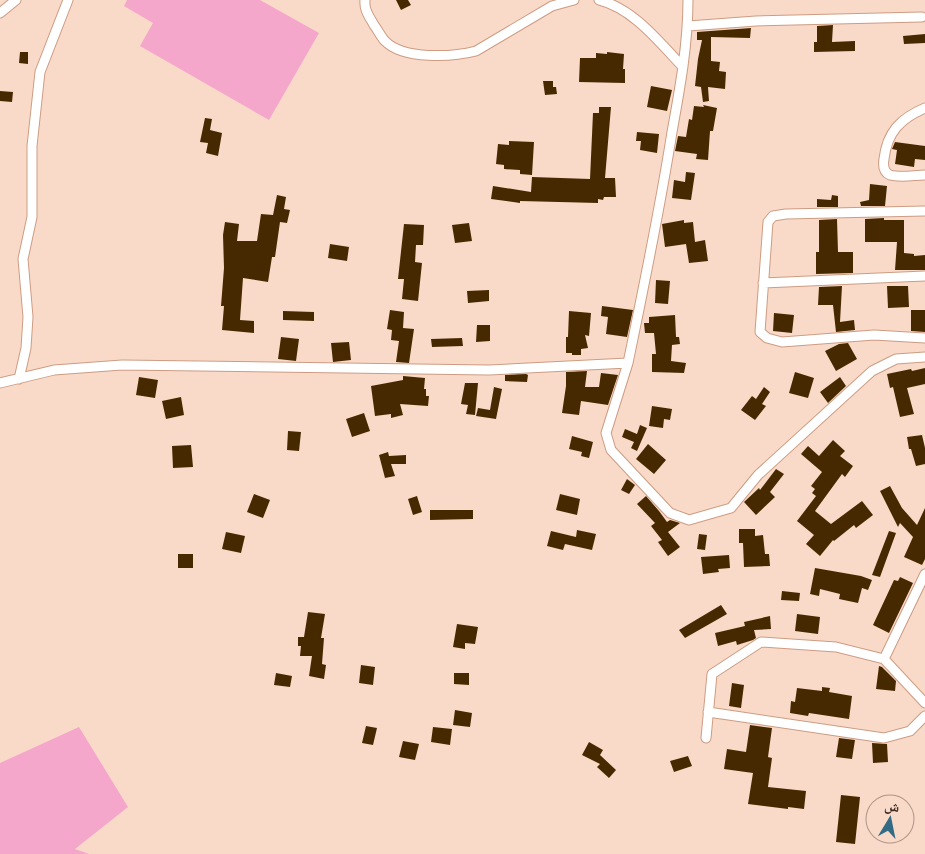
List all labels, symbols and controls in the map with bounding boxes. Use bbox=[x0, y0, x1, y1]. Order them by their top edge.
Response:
north arrow bbox=[865, 794, 915, 844]
text: ش bbox=[883, 795, 901, 817]

